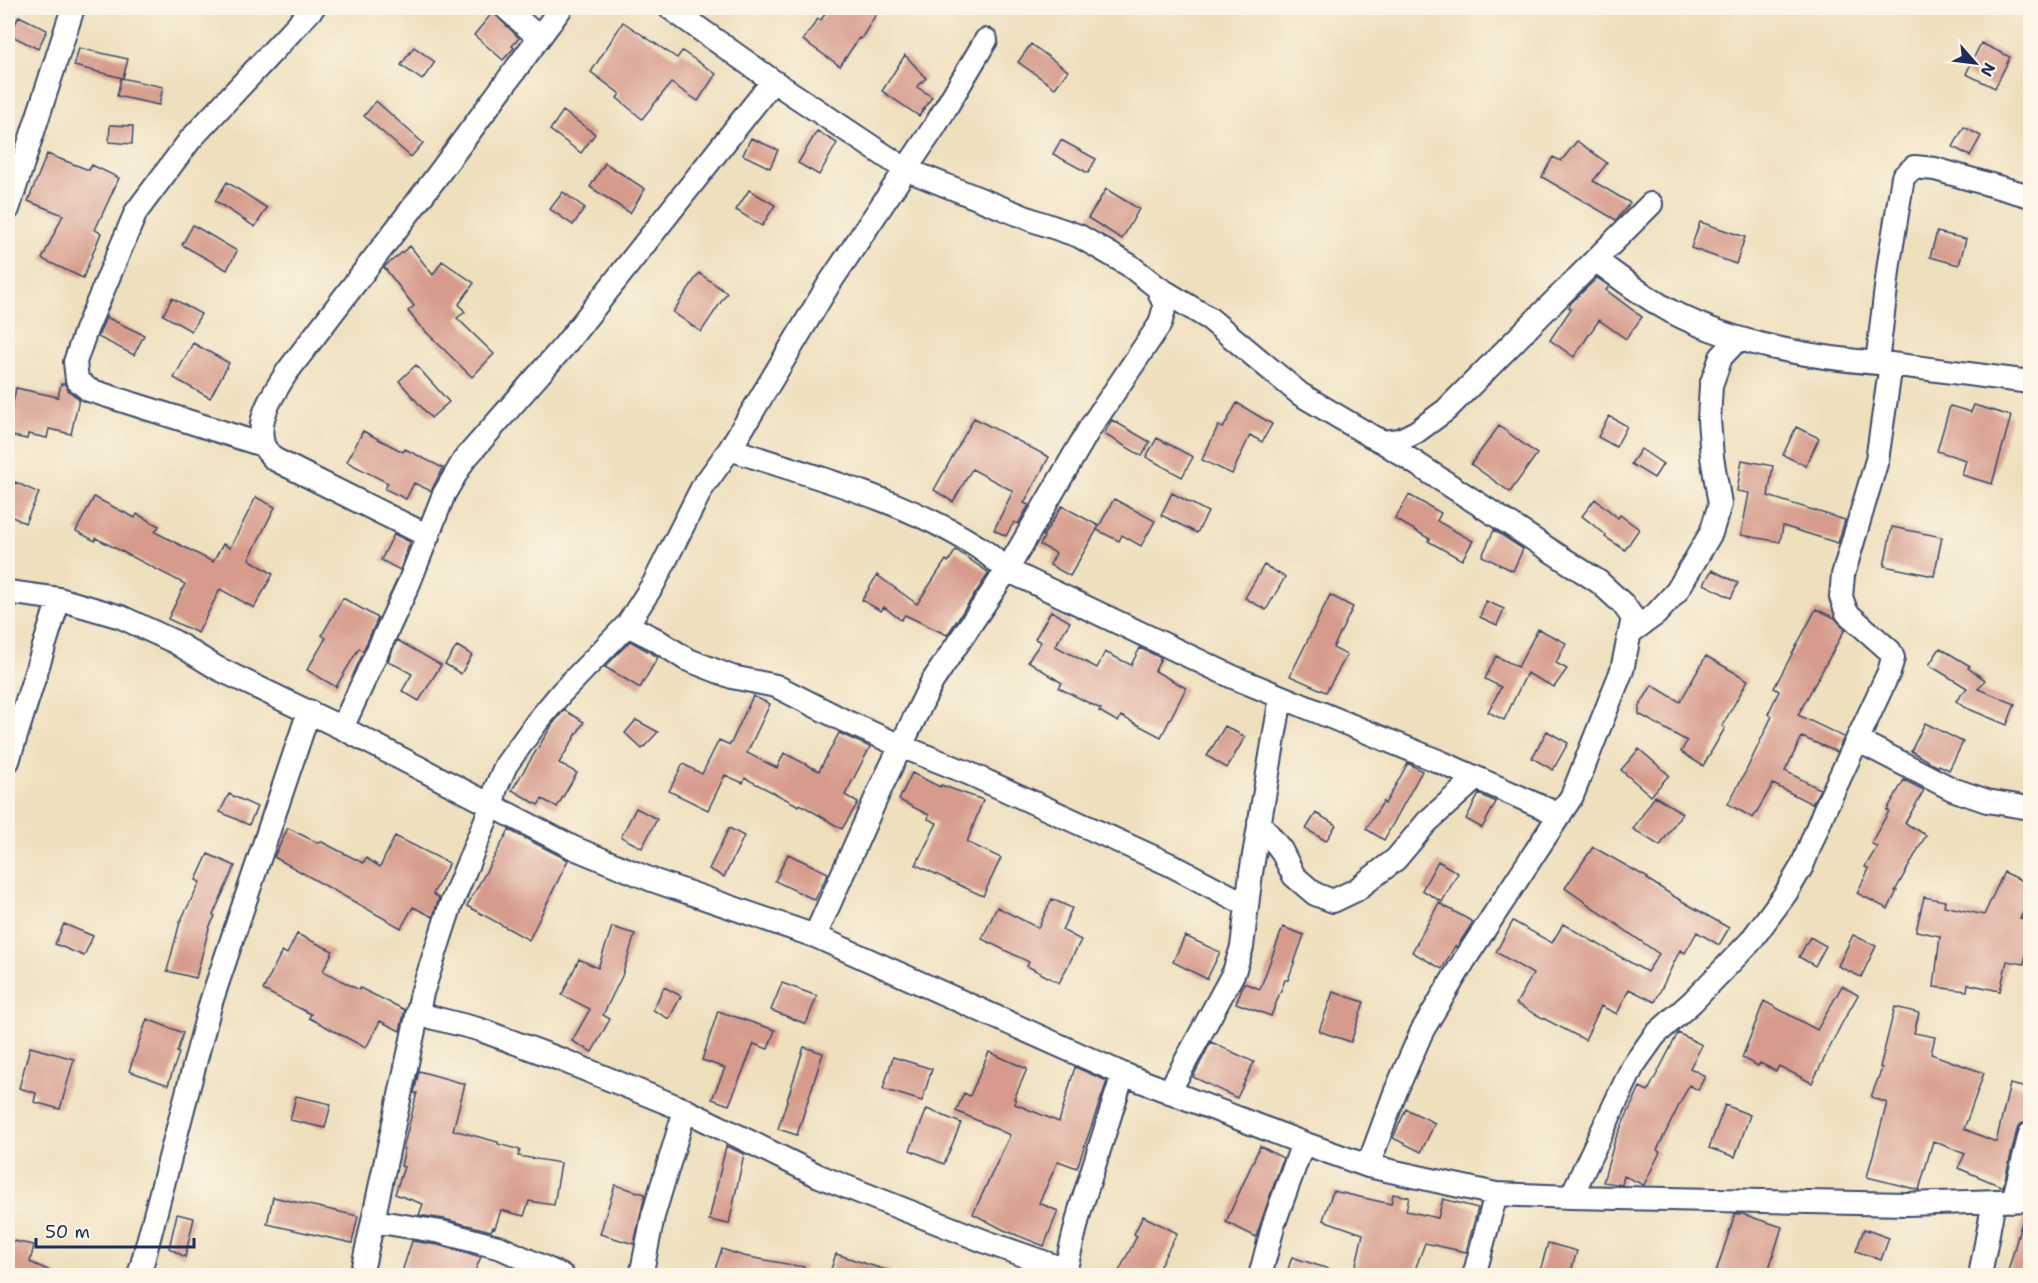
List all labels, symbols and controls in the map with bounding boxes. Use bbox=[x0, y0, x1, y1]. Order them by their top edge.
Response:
north arrow bbox=[1945, 33, 2005, 93]
text: N bbox=[1976, 59, 2000, 80]
scale bar bbox=[36, 1211, 194, 1249]
text: 50 m bbox=[45, 1220, 90, 1244]

